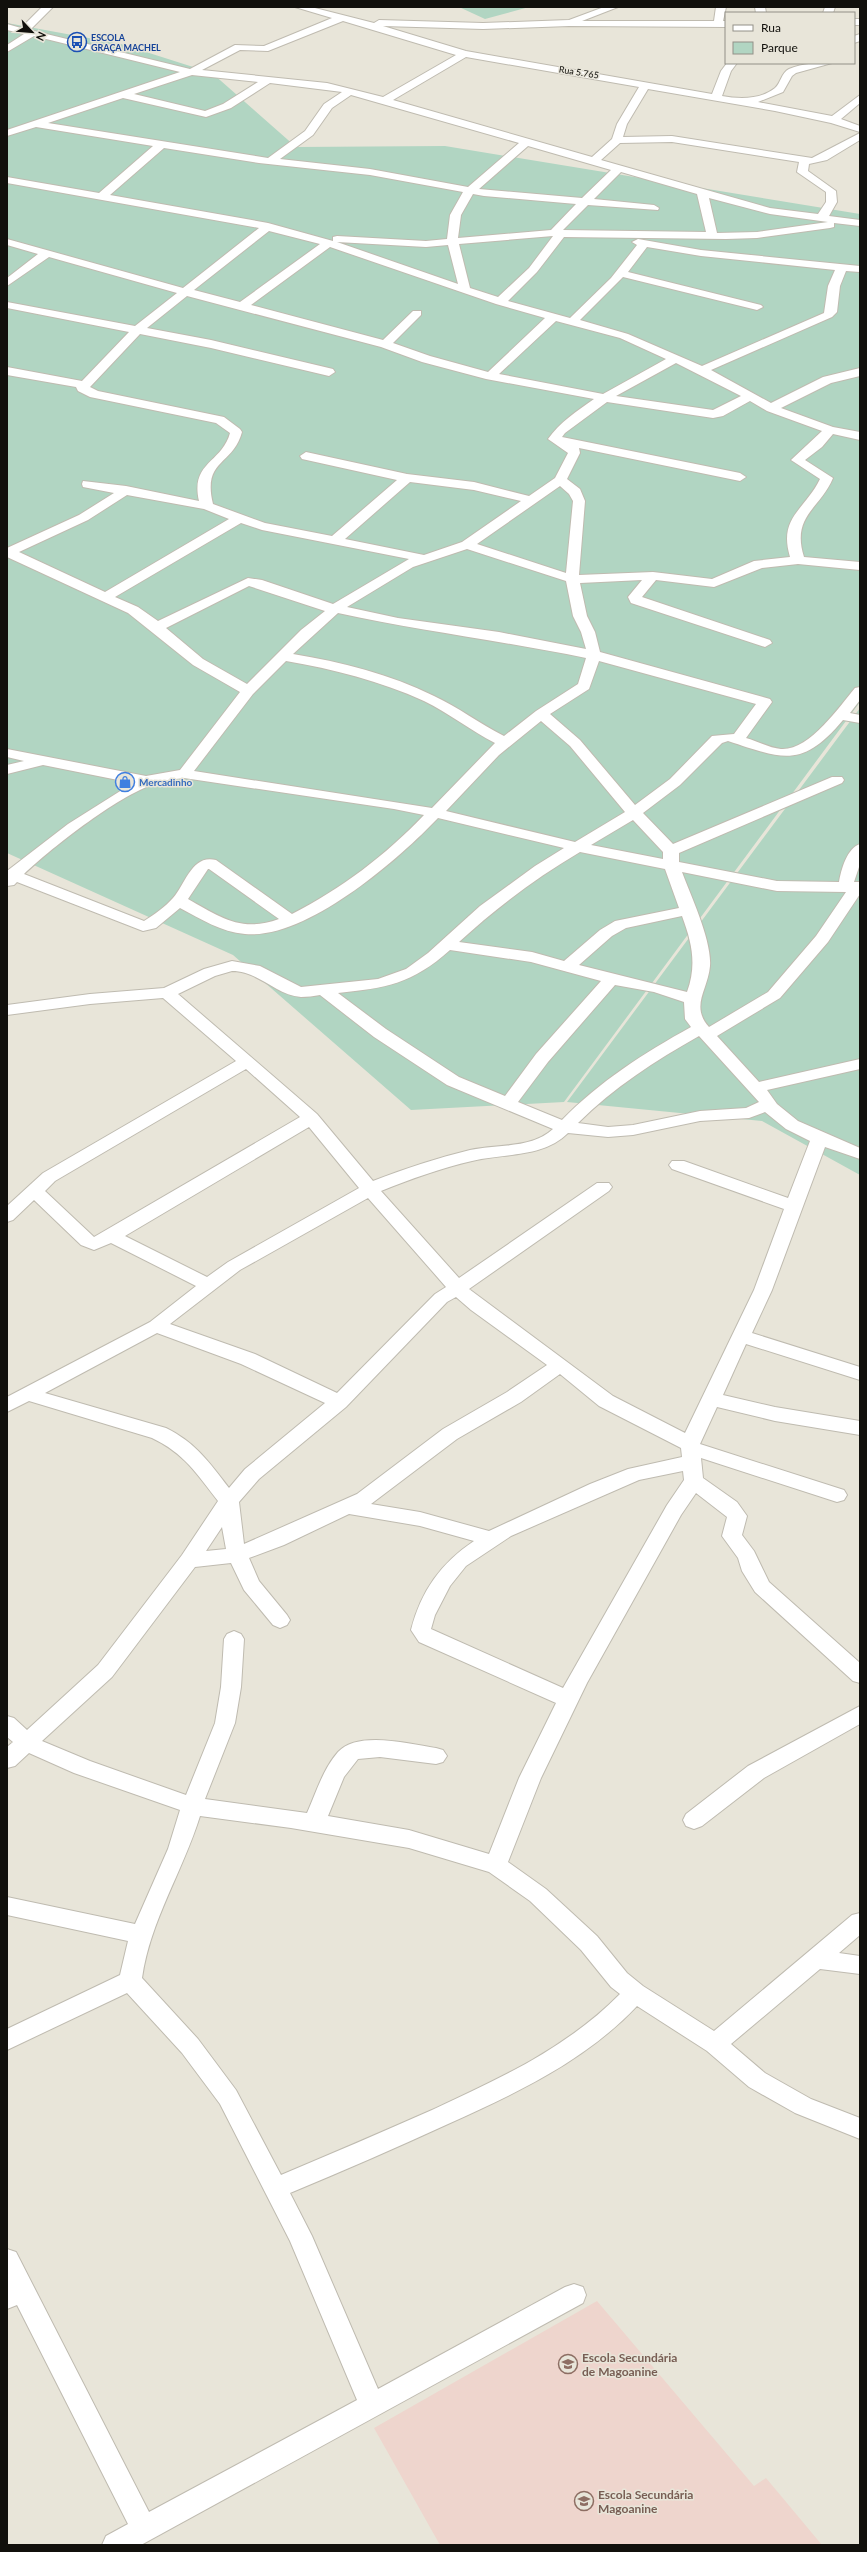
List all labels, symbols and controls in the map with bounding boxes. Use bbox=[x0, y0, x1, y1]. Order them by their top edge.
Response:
north arrow bbox=[12, 12, 52, 52]
legend bbox=[725, 12, 855, 64]
text: Rua bbox=[761, 20, 781, 35]
text: N bbox=[34, 30, 49, 43]
bus stop icon: ESCOLA GRAÇA MACHEL bbox=[66, 31, 88, 53]
place label: ESCOLA GRAÇA MACHEL bbox=[91, 32, 161, 53]
text: Parque bbox=[761, 40, 798, 55]
street label: Rua 5.765 bbox=[558, 63, 600, 81]
shop icon: Mercadinho bbox=[114, 771, 136, 793]
place label: Mercadinho bbox=[139, 776, 193, 788]
place label: Escola Secundária de Magoanine bbox=[582, 2350, 677, 2379]
school or university icon: Escola Secundária de Magoanine bbox=[557, 2353, 579, 2375]
place label: Escola Secundária Magoanine bbox=[598, 2487, 693, 2516]
school or university icon: Escola Secundária Magoanine bbox=[573, 2490, 595, 2512]

